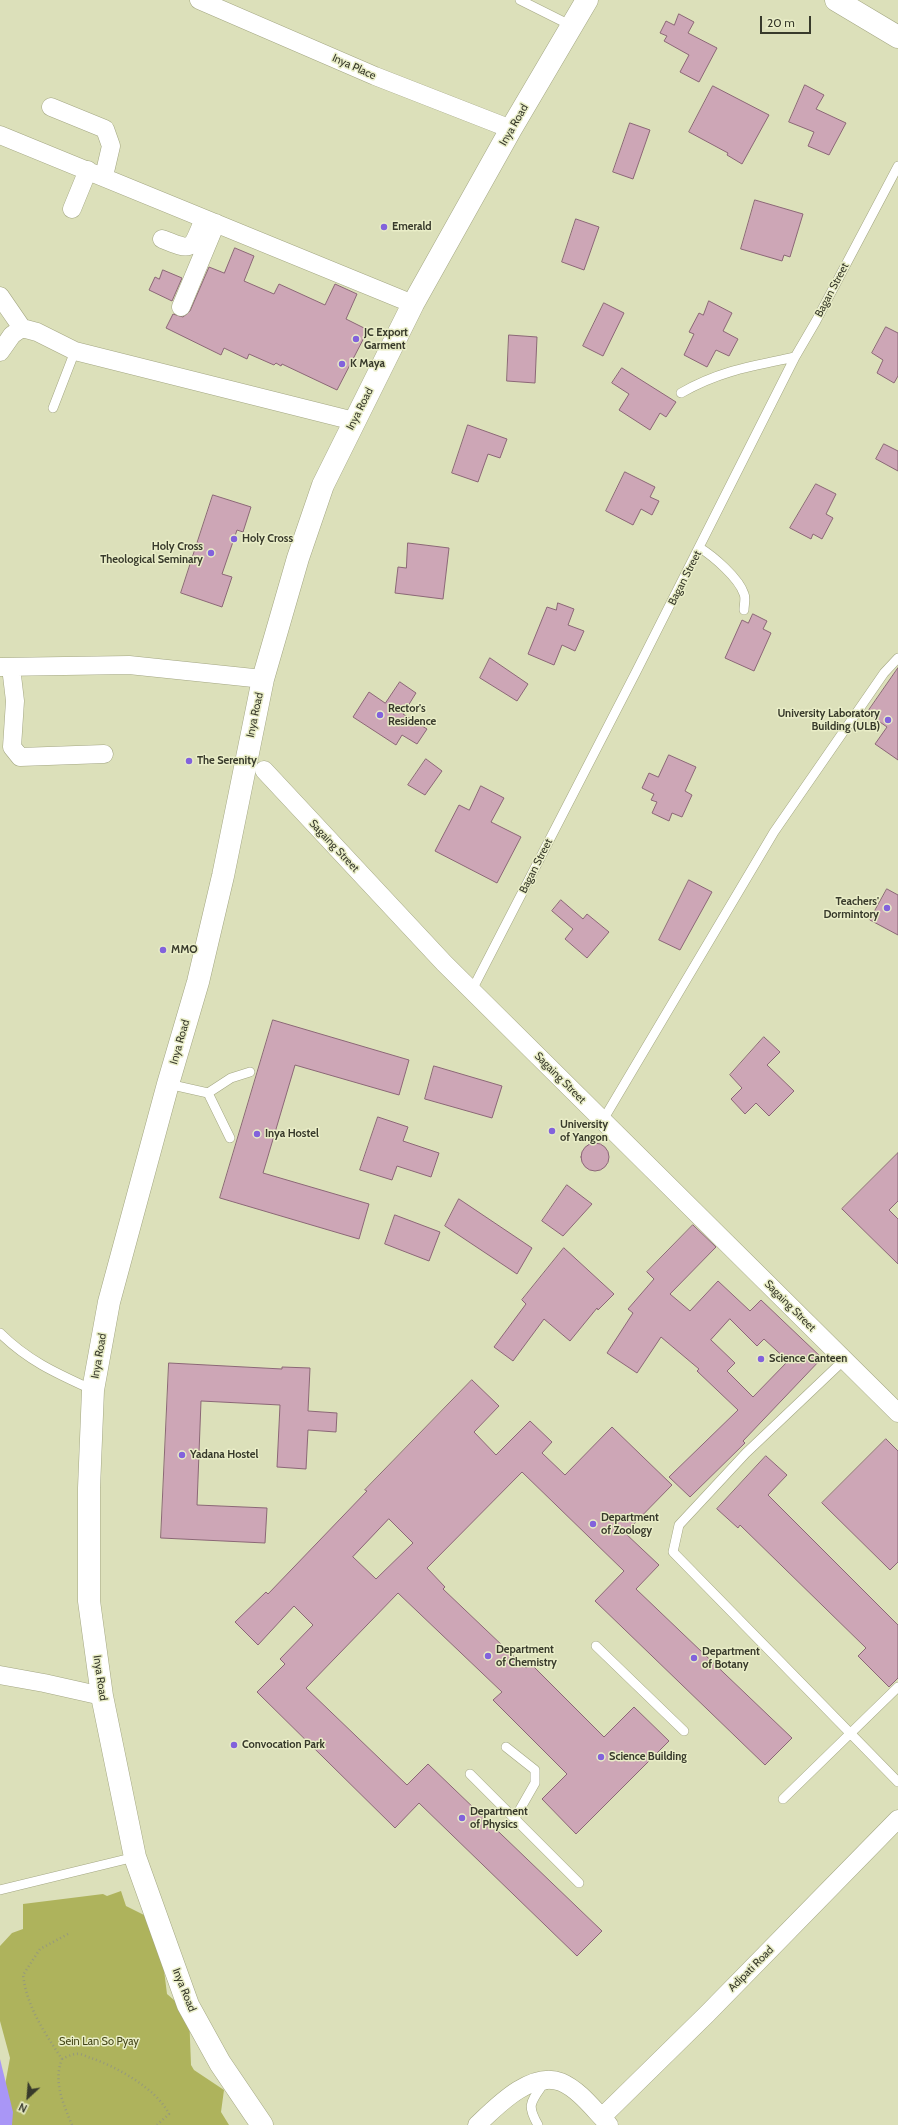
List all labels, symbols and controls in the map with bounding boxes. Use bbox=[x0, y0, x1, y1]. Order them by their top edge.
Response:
scale bar bbox=[762, 8, 813, 34]
text: 20 m bbox=[767, 15, 795, 30]
street label: Inya Place bbox=[330, 51, 378, 83]
street label: Inya Road bbox=[497, 102, 531, 148]
place label: Emerald bbox=[392, 220, 432, 234]
marker: Emerald bbox=[379, 222, 389, 232]
street label: Bagan Street bbox=[812, 261, 852, 319]
place label: JC Export Garment bbox=[364, 326, 408, 352]
marker: JC Export Garment bbox=[351, 334, 361, 344]
place label: K Maya bbox=[350, 357, 385, 371]
marker: K Maya bbox=[337, 359, 347, 369]
street label: Inya Road bbox=[344, 386, 376, 432]
place label: Holy Cross bbox=[242, 532, 293, 546]
marker: Holy Cross bbox=[229, 534, 239, 544]
place label: Holy Cross Theological Seminary bbox=[100, 540, 203, 566]
marker: Holy Cross Theological Seminary bbox=[206, 548, 216, 558]
street label: Bagan Street bbox=[666, 548, 704, 608]
street label: Inya Road bbox=[244, 691, 266, 739]
place label: Rector's Residence bbox=[388, 702, 436, 728]
place label: University Laboratory Building (ULB) bbox=[777, 707, 880, 733]
marker: Rector's Residence bbox=[375, 710, 385, 720]
marker: University Laboratory Building (ULB) bbox=[883, 715, 893, 725]
place label: The Serenity bbox=[197, 754, 257, 768]
marker: The Serenity bbox=[184, 756, 194, 766]
street label: Sagaing Street bbox=[306, 817, 362, 875]
street label: Bagan Street bbox=[517, 836, 555, 896]
place label: Teachers' Dormintory bbox=[823, 895, 879, 921]
marker: Teachers' Dormintory bbox=[882, 903, 892, 913]
place label: MMO bbox=[171, 943, 198, 957]
marker: MMO bbox=[158, 945, 168, 955]
street label: Inya Road bbox=[167, 1018, 193, 1066]
street label: Sagaing Street bbox=[532, 1050, 588, 1106]
place label: University of Yangon bbox=[560, 1118, 608, 1144]
marker: University of Yangon bbox=[547, 1126, 557, 1136]
place label: Inya Hostel bbox=[265, 1127, 319, 1141]
marker: Inya Hostel bbox=[252, 1129, 262, 1139]
street label: Sagaing Street bbox=[762, 1278, 818, 1334]
street label: Inya Road bbox=[89, 1332, 109, 1380]
place label: Science Canteen bbox=[769, 1352, 847, 1366]
marker: Science Canteen bbox=[756, 1354, 766, 1364]
place label: Yadana Hostel bbox=[190, 1448, 258, 1462]
marker: Yadana Hostel bbox=[177, 1450, 187, 1460]
place label: Department of Zoology bbox=[601, 1511, 659, 1537]
marker: Department of Zoology bbox=[588, 1519, 598, 1529]
place label: Department of Chemistry bbox=[496, 1643, 557, 1669]
place label: Department of Botany bbox=[702, 1645, 760, 1671]
marker: Department of Chemistry bbox=[483, 1651, 493, 1661]
marker: Department of Botany bbox=[689, 1653, 699, 1663]
street label: Inya Road bbox=[90, 1654, 110, 1702]
place label: Convocation Park bbox=[242, 1738, 325, 1752]
marker: Convocation Park bbox=[229, 1740, 239, 1750]
place label: Science Building bbox=[609, 1750, 687, 1764]
marker: Science Building bbox=[596, 1752, 606, 1762]
place label: Department of Physics bbox=[470, 1805, 528, 1831]
marker: Department of Physics bbox=[457, 1813, 467, 1823]
street label: Adipati Road bbox=[726, 1944, 776, 1994]
street label: Inya Road bbox=[169, 1966, 199, 2014]
park label: Sein Lan So Pyay bbox=[59, 2035, 139, 2049]
north arrow bbox=[8, 2077, 48, 2117]
text: N bbox=[16, 2100, 29, 2116]

